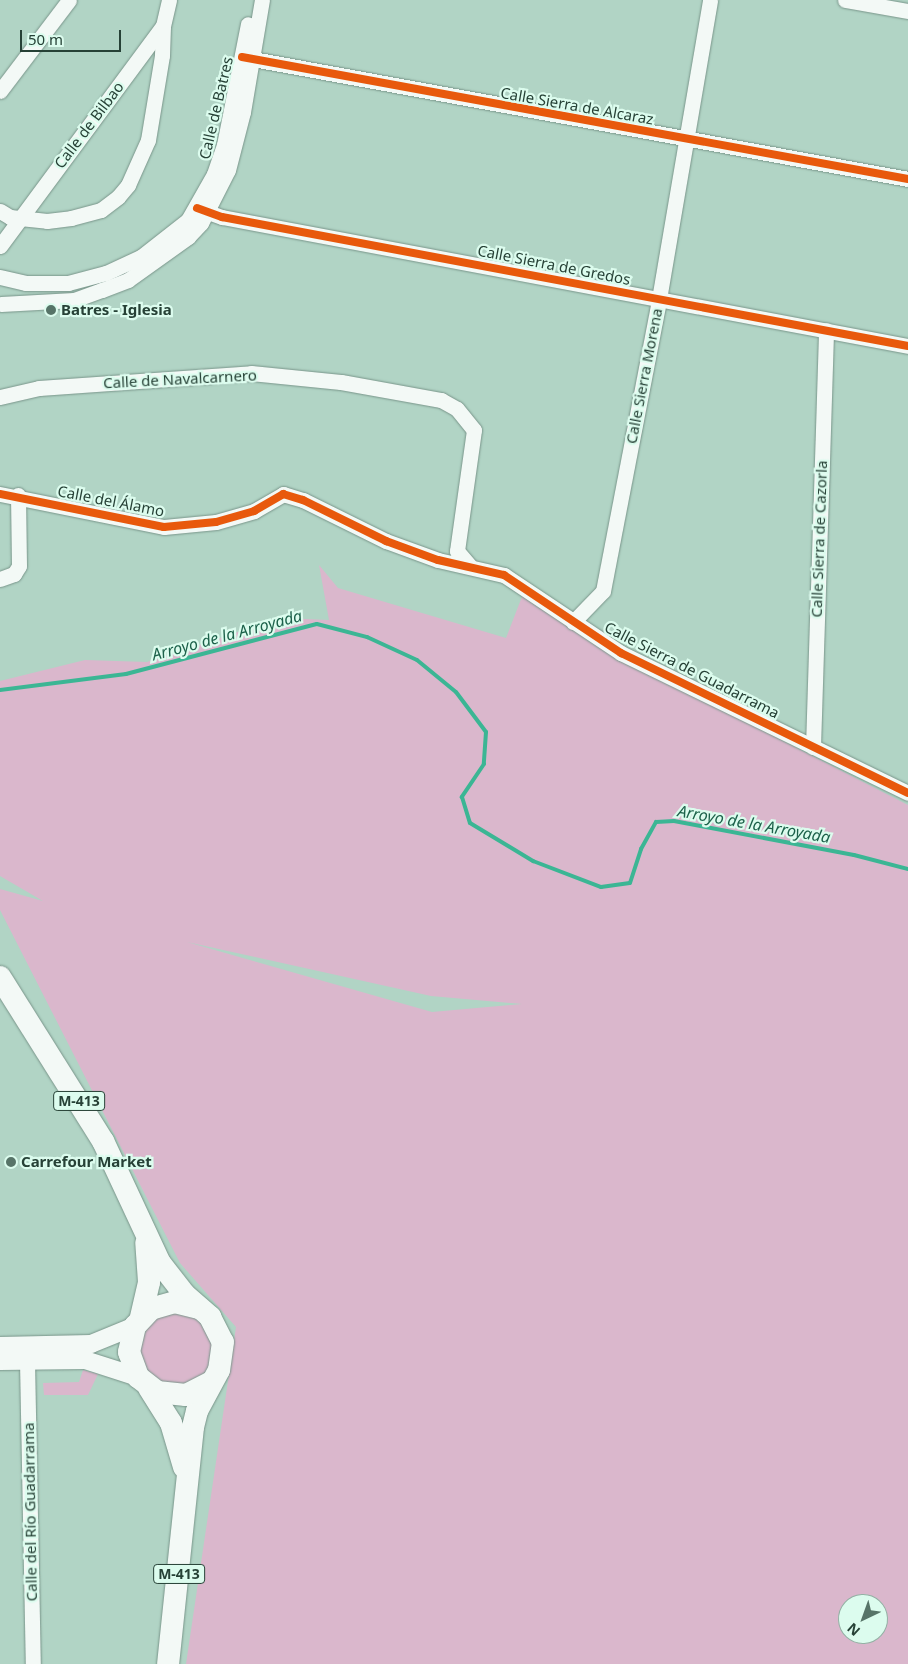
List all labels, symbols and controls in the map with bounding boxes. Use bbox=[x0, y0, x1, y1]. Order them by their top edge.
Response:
scale bar bbox=[22, 20, 124, 52]
text: 50 m bbox=[28, 29, 63, 49]
street label: Calle de Batres bbox=[195, 55, 237, 161]
street label: Calle de Bilbao bbox=[51, 78, 127, 172]
street label: Calle Sierra de Alcaraz bbox=[499, 84, 655, 128]
street label: Calle Sierra de Gredos bbox=[476, 241, 632, 289]
place label: Batres - Iglesia bbox=[61, 301, 172, 319]
marker: Batres - Iglesia bbox=[45, 304, 57, 316]
street label: Calle Sierra Morena bbox=[622, 307, 666, 445]
street label: Calle de Navalcarnero bbox=[103, 366, 257, 392]
street label: Calle Sierra de Cazorla bbox=[807, 460, 831, 618]
street label: Calle del Álamo bbox=[56, 482, 166, 520]
water label: Arroyo de la Arroyada bbox=[150, 606, 304, 664]
street label: Calle Sierra de Guadarrama bbox=[602, 618, 782, 722]
water label: Arroyo de la Arroyada bbox=[676, 801, 832, 847]
road number: M-413 bbox=[53, 1090, 105, 1112]
place label: Carrefour Market bbox=[21, 1153, 152, 1171]
marker: Carrefour Market bbox=[5, 1156, 17, 1168]
street label: Calle del Río Guadarrama bbox=[19, 1422, 41, 1602]
road number: M-413 bbox=[153, 1562, 205, 1586]
north arrow bbox=[838, 1594, 888, 1644]
text: N bbox=[843, 1619, 864, 1641]

